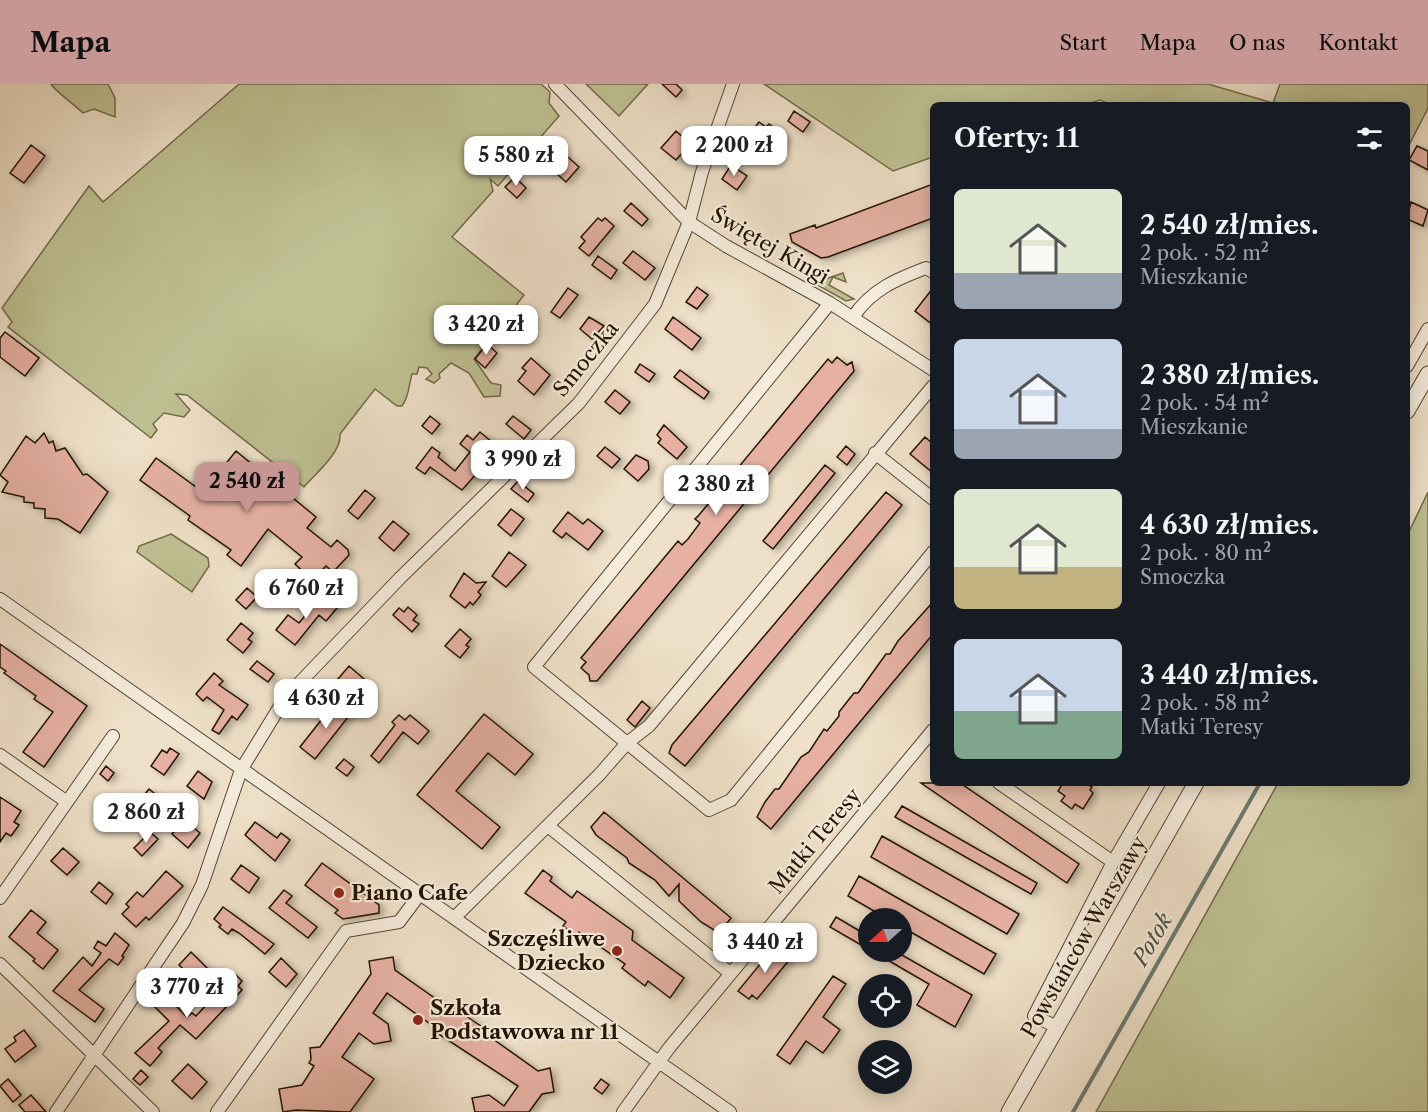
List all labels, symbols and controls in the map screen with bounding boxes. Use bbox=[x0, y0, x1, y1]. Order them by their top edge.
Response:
text: Mapa bbox=[30, 25, 111, 59]
text: Start bbox=[1059, 30, 1107, 55]
text: Mapa bbox=[1140, 30, 1196, 55]
text: O nas bbox=[1229, 30, 1285, 55]
text: Kontakt bbox=[1318, 30, 1398, 55]
text: Oferty: 11 bbox=[954, 122, 1079, 154]
icon: filters bbox=[1353, 122, 1386, 155]
pin: 2 200 zł bbox=[672, 126, 796, 177]
text: 2 200 zł bbox=[695, 133, 773, 157]
pin: 5 580 zł bbox=[454, 136, 578, 187]
text: 5 580 zł bbox=[478, 143, 554, 167]
street label: Świętej Kingi bbox=[707, 202, 834, 289]
text: 2 540 zł/mies. bbox=[1140, 209, 1318, 241]
icon: home bbox=[1002, 213, 1074, 285]
text: 2 pok. · 52 m² bbox=[1140, 241, 1269, 265]
text: Mieszkanie bbox=[1140, 265, 1248, 289]
pin: 3 420 zł bbox=[424, 305, 548, 356]
text: 3 420 zł bbox=[448, 312, 524, 336]
street label: Smoczka bbox=[548, 315, 624, 401]
text: 2 380 zł/mies. bbox=[1140, 359, 1319, 391]
icon: home bbox=[1002, 363, 1074, 435]
text: 2 pok. · 54 m² bbox=[1140, 391, 1269, 415]
text: Mieszkanie bbox=[1140, 415, 1248, 439]
pin: 3 990 zł bbox=[461, 440, 585, 491]
text: 3 990 zł bbox=[485, 447, 561, 471]
pin: 2 540 zł bbox=[185, 462, 309, 513]
pin: 2 380 zł bbox=[654, 465, 778, 516]
text: 2 540 zł bbox=[209, 469, 285, 493]
text: 2 380 zł bbox=[678, 472, 754, 496]
text: 4 630 zł/mies. bbox=[1140, 509, 1319, 541]
icon: home bbox=[1002, 513, 1074, 585]
text: 2 pok. · 80 m² bbox=[1140, 541, 1271, 565]
text: Smoczka bbox=[1140, 565, 1225, 589]
pin: 6 760 zł bbox=[244, 569, 368, 620]
text: 6 760 zł bbox=[268, 576, 344, 600]
text: 3 440 zł/mies. bbox=[1140, 659, 1319, 691]
icon: home bbox=[1002, 663, 1074, 735]
pin: 4 630 zł bbox=[264, 679, 388, 730]
text: 4 630 zł bbox=[288, 686, 364, 710]
text: 2 pok. · 58 m² bbox=[1140, 691, 1269, 715]
text: Matki Teresy bbox=[1140, 715, 1263, 739]
street label: Matki Teresy bbox=[763, 783, 866, 898]
pin: 2 860 zł bbox=[84, 793, 208, 844]
text: 2 860 zł bbox=[107, 800, 185, 824]
street label: Powstańców Warszawy bbox=[1016, 831, 1152, 1042]
place label: Piano Cafe bbox=[351, 880, 468, 905]
marker: Piano Cafe bbox=[332, 886, 346, 900]
north arrow bbox=[858, 908, 912, 962]
map controls bbox=[858, 908, 912, 1094]
water label: Potok bbox=[1126, 908, 1179, 972]
pin: 3 440 zł bbox=[703, 923, 827, 974]
place label: Szczęśliwe Dziecko bbox=[487, 926, 605, 975]
text: 3 440 zł bbox=[727, 930, 803, 954]
marker: Szczęśliwe Dziecko bbox=[610, 944, 624, 958]
pin: 3 770 zł bbox=[125, 968, 249, 1019]
button: locate bbox=[858, 974, 912, 1028]
text: 3 770 zł bbox=[150, 975, 224, 999]
place label: Szkoła Podstawowa nr 11 bbox=[430, 995, 619, 1044]
marker: Szkoła Podstawowa nr 11 bbox=[411, 1013, 425, 1027]
button: layers bbox=[858, 1040, 912, 1094]

